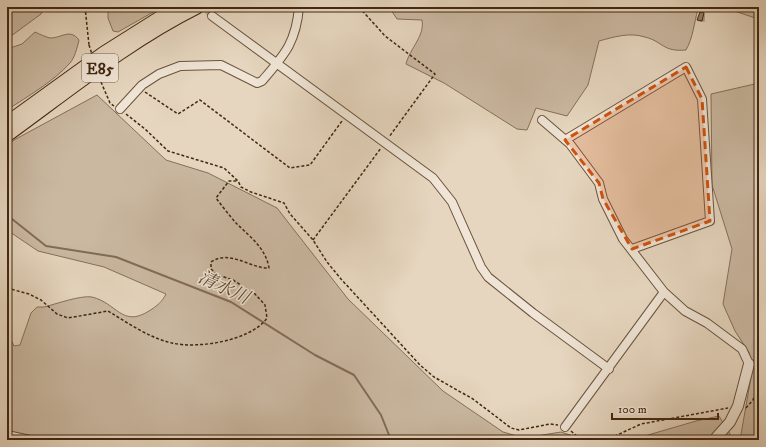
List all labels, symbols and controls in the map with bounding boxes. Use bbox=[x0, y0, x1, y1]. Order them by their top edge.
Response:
road number: E85 bbox=[82, 54, 118, 82]
water label: 清水川 bbox=[194, 267, 255, 310]
scale bar bbox=[612, 395, 718, 421]
text: 100 m bbox=[618, 402, 647, 417]

